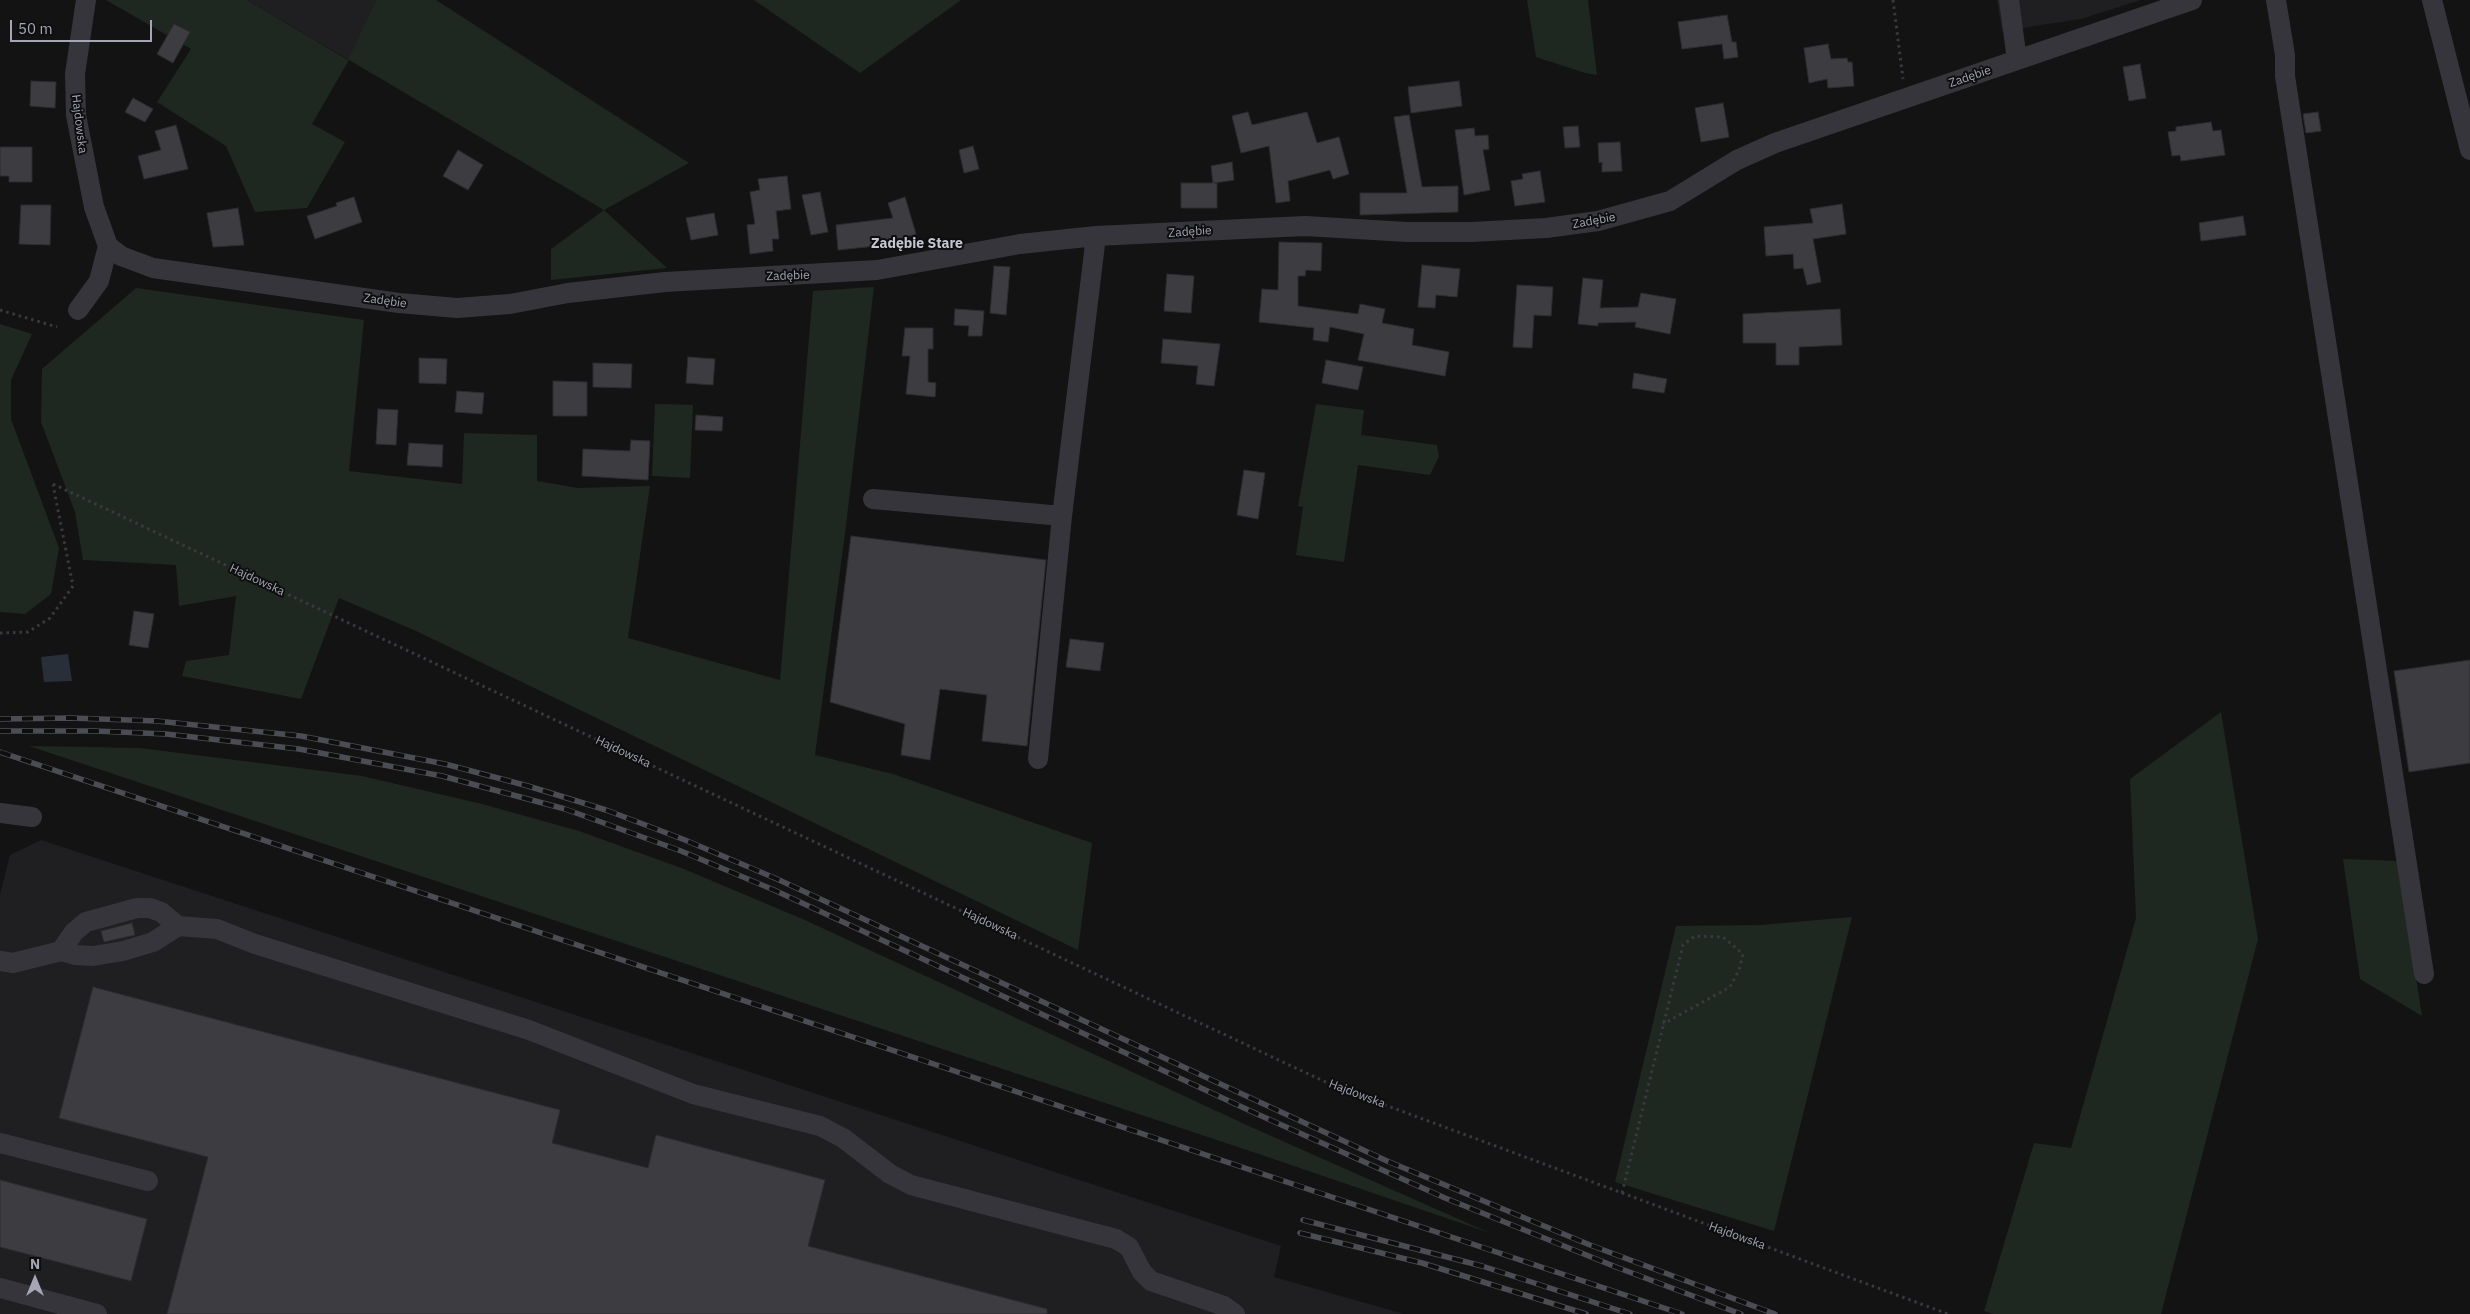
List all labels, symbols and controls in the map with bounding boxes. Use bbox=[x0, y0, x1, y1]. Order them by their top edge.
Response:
scale bar bbox=[12, 10, 155, 42]
text: 50 m bbox=[18, 19, 53, 38]
street label: Zadębie bbox=[1947, 63, 1993, 91]
street label: Hajdowska bbox=[68, 94, 90, 154]
street label: Zadębie bbox=[1571, 210, 1617, 232]
street label: Zadębie bbox=[1168, 223, 1212, 241]
district label: Zadębie Stare bbox=[871, 236, 963, 252]
street label: Zadębie bbox=[766, 268, 810, 284]
street label: Zadębie bbox=[362, 291, 408, 311]
street label: Hajdowska bbox=[227, 561, 287, 599]
street label: Hajdowska bbox=[593, 733, 653, 771]
street label: Hajdowska bbox=[960, 905, 1020, 943]
street label: Hajdowska bbox=[1327, 1077, 1387, 1111]
street label: Hajdowska bbox=[1707, 1219, 1767, 1253]
north arrow bbox=[10, 1254, 60, 1304]
text: N bbox=[30, 1255, 40, 1273]

